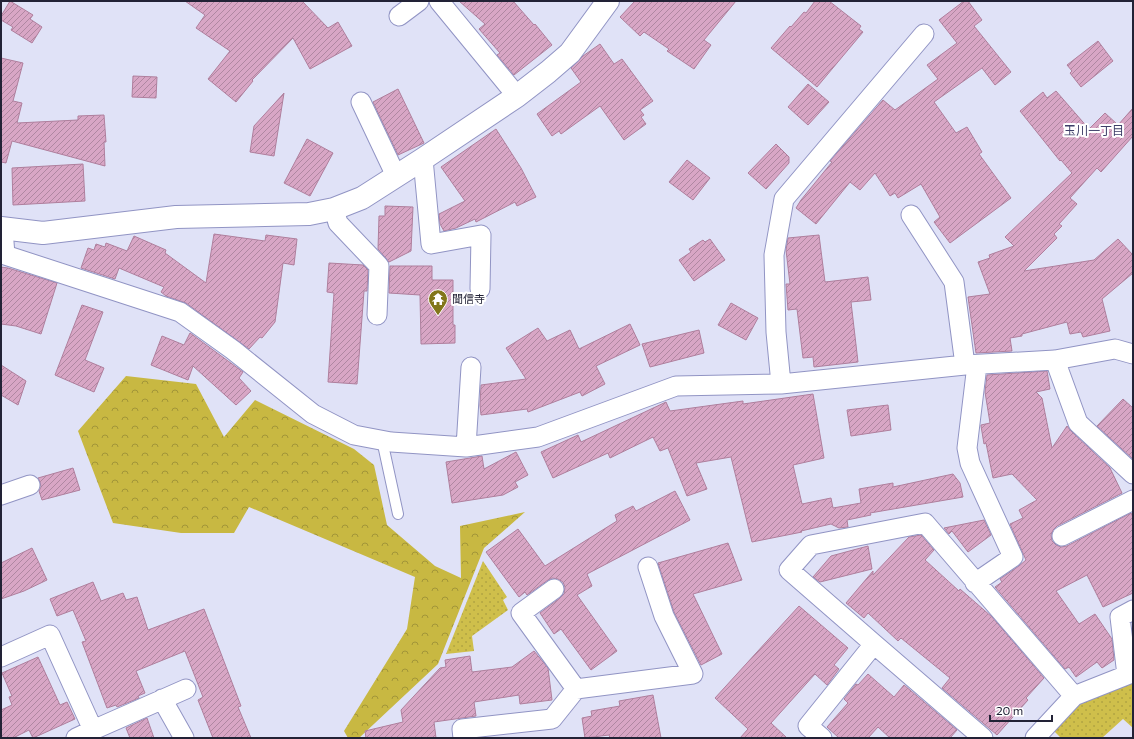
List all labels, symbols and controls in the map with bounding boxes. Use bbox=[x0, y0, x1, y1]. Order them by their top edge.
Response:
district label: 玉川一丁目 bbox=[1064, 123, 1124, 137]
temple icon: 聞信寺 bbox=[427, 288, 449, 316]
place label: 聞信寺 bbox=[452, 292, 485, 305]
scale bar bbox=[990, 697, 1052, 723]
text: 20 m bbox=[996, 703, 1023, 717]

